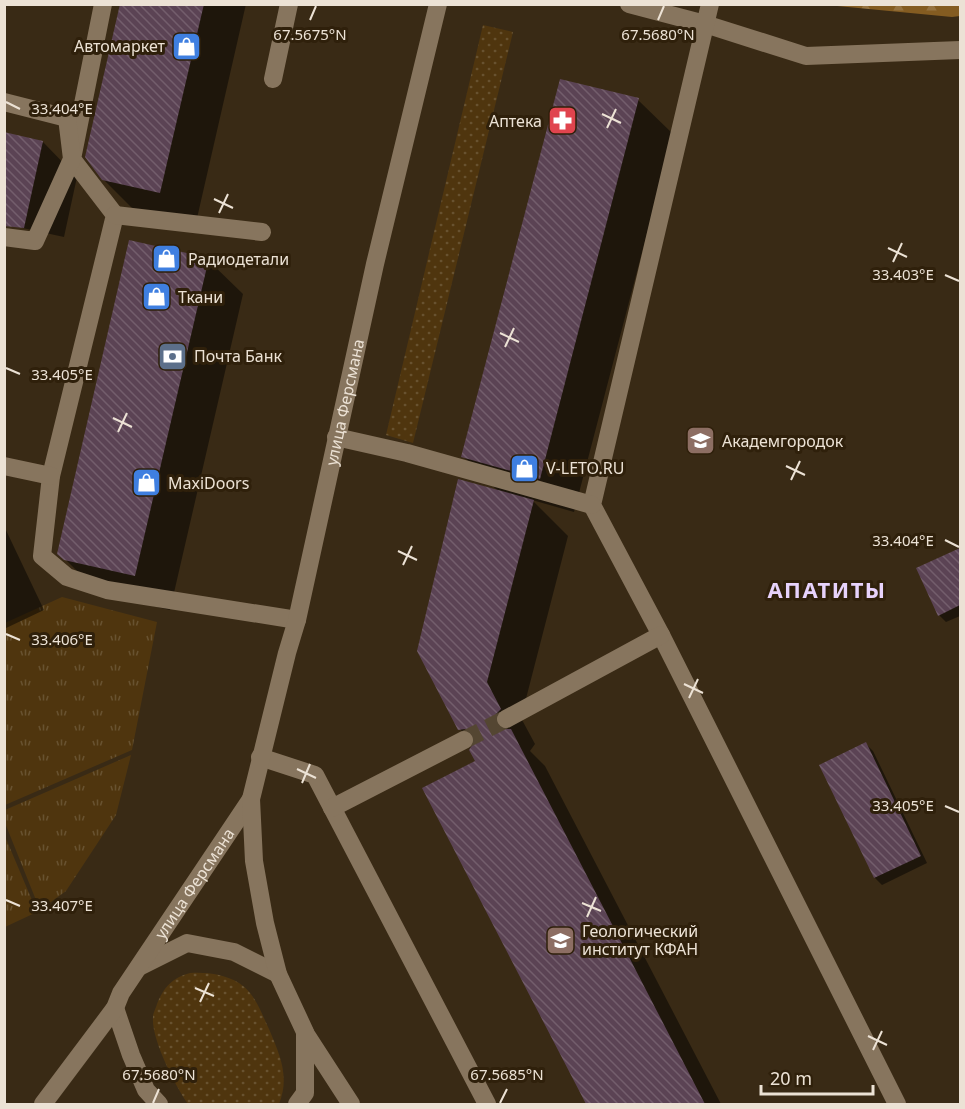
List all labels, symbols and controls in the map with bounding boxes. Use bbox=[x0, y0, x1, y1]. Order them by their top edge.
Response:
text: 67.5675°N bbox=[273, 24, 347, 44]
text: 67.5680°N bbox=[621, 24, 695, 44]
shop icon: Автомаркет bbox=[170, 30, 202, 62]
place label: Автомаркет bbox=[74, 35, 166, 57]
text: 33.404°E bbox=[31, 98, 93, 118]
pharmacy icon: Аптека bbox=[547, 105, 579, 137]
place label: Аптека bbox=[489, 110, 542, 132]
shop icon: Радиодетали bbox=[151, 243, 183, 275]
place label: Радиодетали bbox=[188, 248, 289, 270]
text: 33.403°E bbox=[872, 264, 934, 284]
shop icon: Ткани bbox=[141, 281, 173, 313]
place label: Ткани bbox=[178, 286, 223, 308]
street label: улица Ферсмана bbox=[320, 337, 369, 468]
bank icon: Почта Банк bbox=[157, 340, 189, 372]
place label: Почта Банк bbox=[194, 345, 283, 367]
text: 33.405°E bbox=[31, 364, 93, 384]
school or university icon: Академгородок bbox=[685, 425, 717, 457]
place label: Академгородок bbox=[722, 430, 844, 452]
shop icon: V-LETO.RU bbox=[509, 452, 541, 484]
place label: V-LETO.RU bbox=[546, 457, 624, 479]
shop icon: MaxiDoors bbox=[131, 467, 163, 499]
place label: MaxiDoors bbox=[168, 472, 249, 494]
text: 33.404°E bbox=[872, 530, 934, 550]
district label: АПАТИТЫ bbox=[767, 574, 887, 604]
text: 33.406°E bbox=[31, 629, 93, 649]
text: 33.405°E bbox=[872, 795, 934, 815]
street label: улица Ферсмана bbox=[149, 824, 239, 943]
text: 33.407°E bbox=[31, 895, 93, 915]
place label: Геологический институт КФАН bbox=[582, 920, 698, 960]
school or university icon: Геологический институт КФАН bbox=[545, 924, 577, 956]
scale bar bbox=[761, 1058, 874, 1096]
text: 67.5680°N bbox=[122, 1064, 196, 1084]
text: 67.5685°N bbox=[470, 1064, 544, 1084]
text: 20 m bbox=[770, 1066, 812, 1090]

